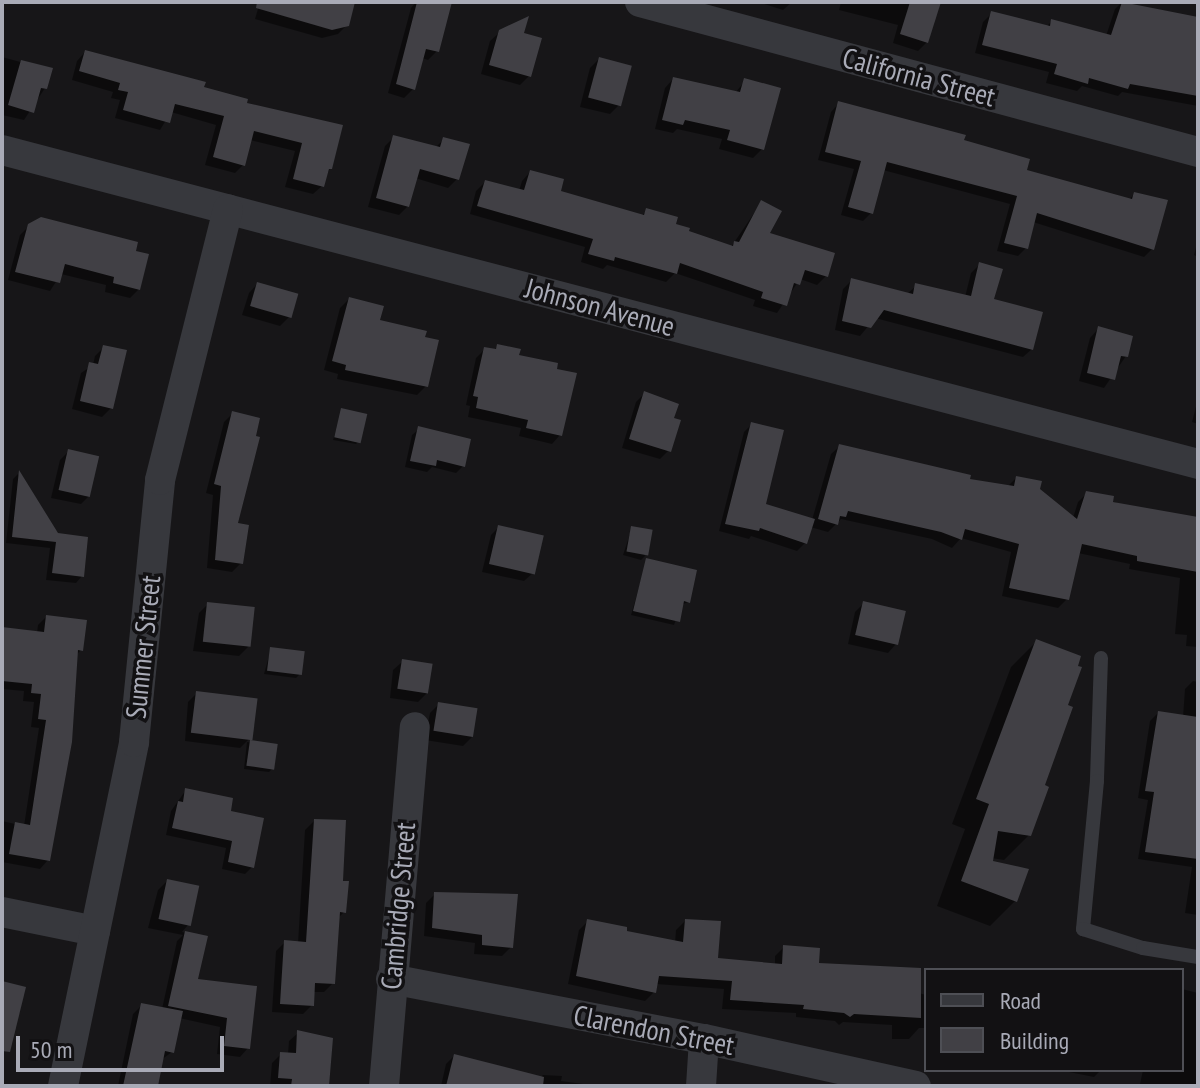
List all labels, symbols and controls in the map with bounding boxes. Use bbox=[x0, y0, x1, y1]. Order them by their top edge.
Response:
street label: California Street bbox=[839, 41, 999, 113]
street label: Johnson Avenue bbox=[521, 271, 679, 343]
street label: Summer Street bbox=[119, 574, 167, 720]
street label: Cambridge Street bbox=[374, 821, 422, 991]
legend bbox=[924, 968, 1184, 1072]
text: Road bbox=[1000, 985, 1041, 1016]
street label: Clarendon Street bbox=[571, 998, 737, 1062]
scale bar bbox=[20, 1020, 228, 1070]
text: Building bbox=[1000, 1025, 1069, 1056]
text: 50 m bbox=[30, 1034, 72, 1065]

